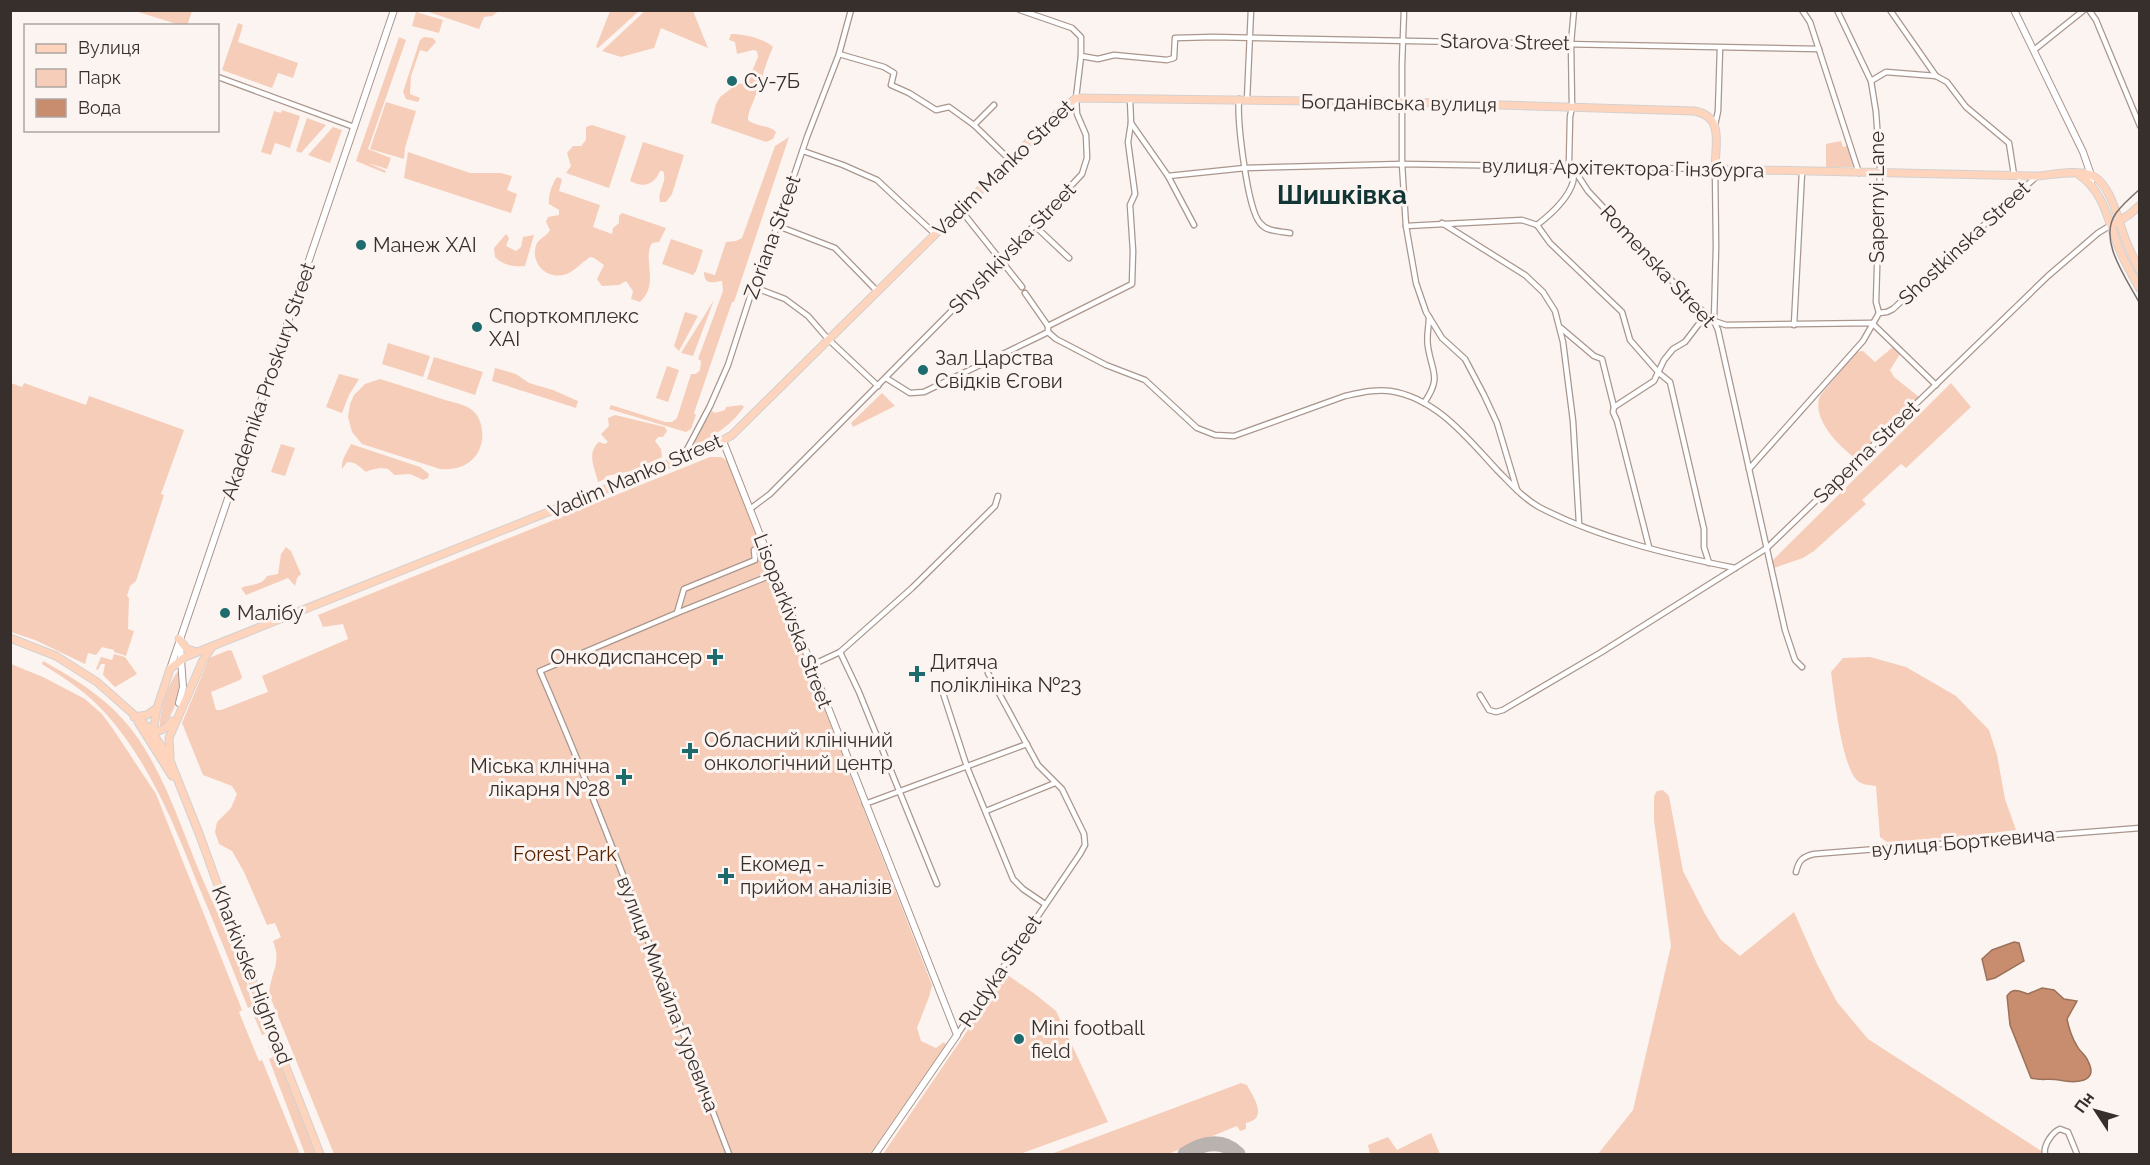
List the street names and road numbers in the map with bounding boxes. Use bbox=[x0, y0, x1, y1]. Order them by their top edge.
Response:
street label: Starova Street bbox=[1440, 29, 1570, 55]
street label: Богданівська вулиця bbox=[1301, 89, 1497, 117]
street label: Vadim Manko Street bbox=[928, 94, 1079, 241]
street label: Sapernyi Lane bbox=[1865, 131, 1889, 263]
street label: вулиця Архітектора Гінзбурга bbox=[1482, 154, 1764, 182]
street label: Zoriana Street bbox=[739, 172, 806, 302]
street label: Shostkinska Street bbox=[1894, 176, 2035, 310]
street label: Shyshkivska Street bbox=[943, 177, 1081, 318]
street label: Romenska Street bbox=[1595, 200, 1721, 332]
street label: Akademika Proskury Street bbox=[216, 259, 320, 503]
street label: Saperna Street bbox=[1808, 395, 1924, 508]
street label: Vadim Manko Street bbox=[545, 428, 726, 523]
street label: Lisoparkivska Street bbox=[749, 530, 837, 712]
street label: вулиця Борткевича bbox=[1870, 822, 2056, 862]
street label: вулиця Михайла Гуревича bbox=[612, 873, 724, 1115]
street label: Kharkivske Highroad bbox=[207, 882, 297, 1068]
street label: Rudyka Street bbox=[954, 910, 1046, 1032]

